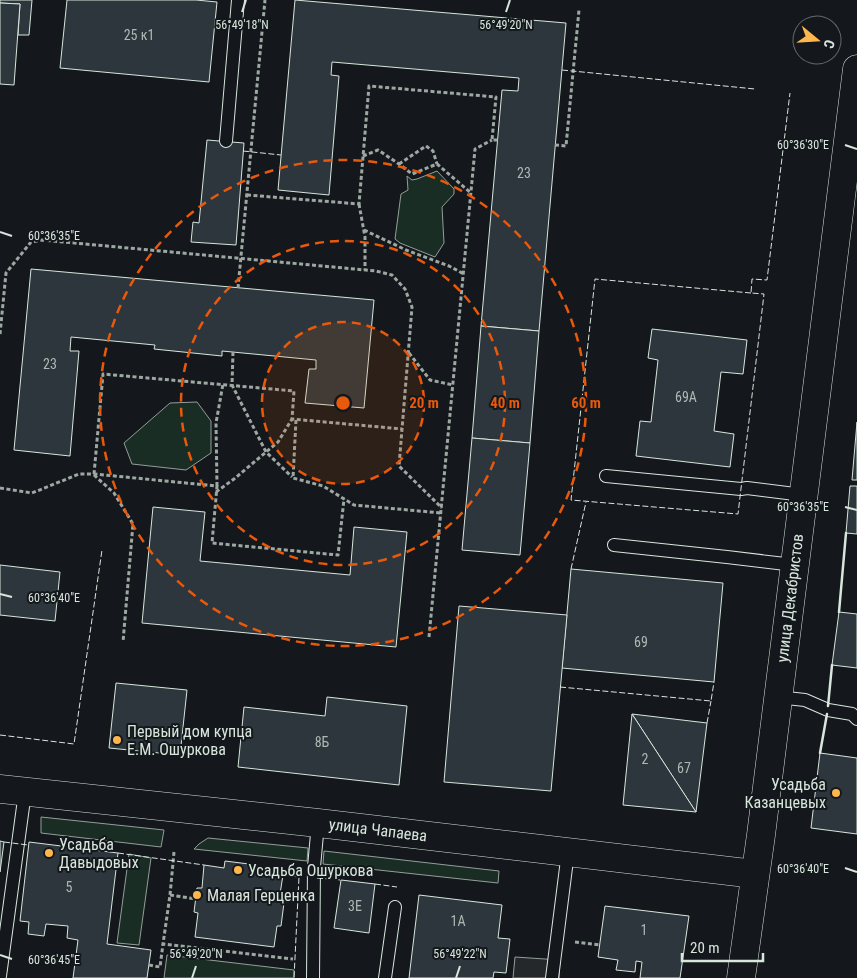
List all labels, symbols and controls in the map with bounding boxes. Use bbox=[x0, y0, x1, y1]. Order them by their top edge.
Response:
north arrow bbox=[792, 15, 842, 65]
text: 56°49'18"N bbox=[215, 18, 269, 32]
text: 56°49'20"N bbox=[479, 18, 533, 32]
house number: 25 к1 bbox=[124, 27, 154, 43]
text: С bbox=[821, 38, 838, 50]
text: 60°36'30"E bbox=[777, 138, 829, 152]
house number: 23 bbox=[517, 165, 531, 181]
text: 60°36'35"E bbox=[28, 229, 80, 243]
house number: 23 bbox=[43, 356, 57, 372]
house number: 69А bbox=[675, 389, 697, 405]
centre of rings bbox=[334, 394, 352, 412]
text: 20 m bbox=[409, 394, 439, 412]
text: 40 m bbox=[490, 394, 520, 412]
text: 60 m bbox=[571, 394, 601, 412]
text: 60°36'35"E bbox=[777, 500, 829, 514]
street label: улица Декабристов bbox=[773, 533, 807, 663]
text: 60°36'40"E bbox=[28, 591, 80, 605]
house number: 69 bbox=[634, 634, 648, 650]
place label: Первый дом купца Е.М. Ошуркова bbox=[127, 722, 252, 759]
marker: Первый дом купца Е.М. Ошуркова bbox=[111, 734, 123, 746]
house number: 8Б bbox=[315, 734, 330, 750]
house number: 2 bbox=[642, 751, 649, 767]
house number: 67 bbox=[677, 760, 691, 776]
place label: Усадьба Казанцевых bbox=[745, 775, 826, 812]
marker: Усадьба Казанцевых bbox=[830, 787, 842, 799]
street label: улица Чапаева bbox=[328, 815, 428, 845]
place label: Усадьба Давыдовых bbox=[59, 835, 139, 872]
marker: Усадьба Давыдовых bbox=[43, 847, 55, 859]
place label: Усадьба Ошуркова bbox=[248, 861, 373, 880]
text: 60°36'40"E bbox=[777, 862, 829, 876]
marker: Усадьба Ошуркова bbox=[232, 864, 244, 876]
house number: 5 bbox=[66, 879, 73, 895]
place label: Малая Герценка bbox=[207, 886, 315, 905]
marker: Малая Герценка bbox=[191, 889, 203, 901]
house number: 3Е bbox=[348, 898, 362, 914]
house number: 1А bbox=[451, 913, 465, 929]
house number: 1 bbox=[641, 922, 647, 938]
scale bar bbox=[682, 930, 763, 962]
text: 20 m bbox=[690, 939, 720, 957]
text: 56°49'20"N bbox=[169, 947, 223, 961]
text: 56°49'22"N bbox=[433, 947, 487, 961]
text: 60°36'45"E bbox=[28, 953, 80, 967]

